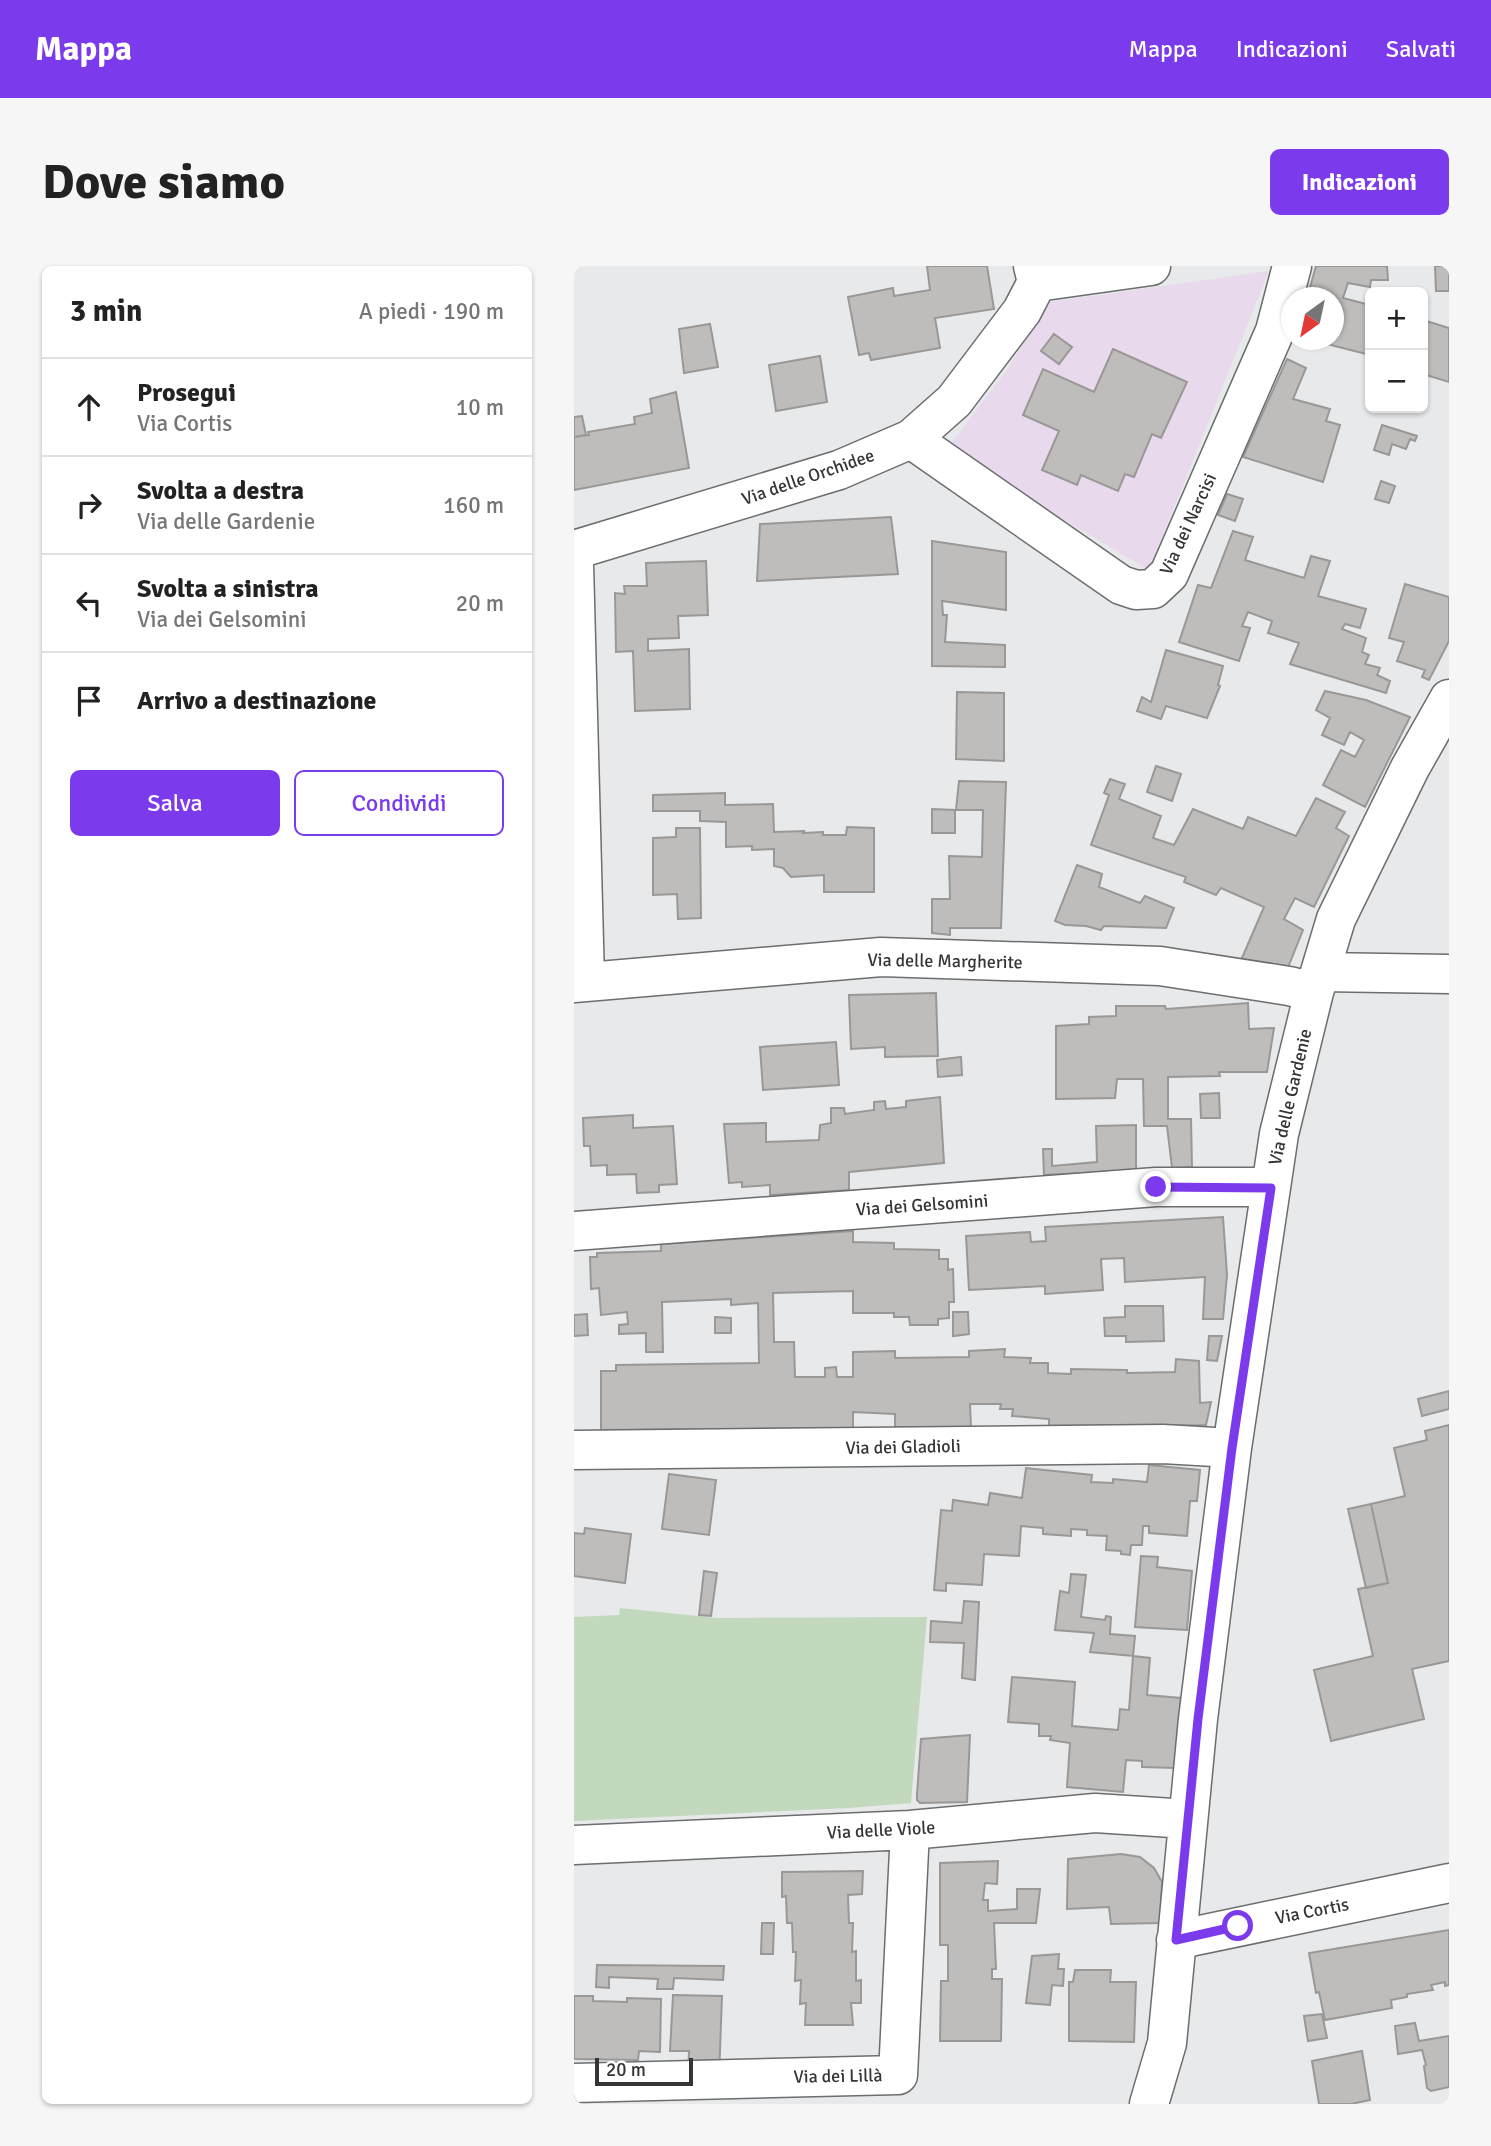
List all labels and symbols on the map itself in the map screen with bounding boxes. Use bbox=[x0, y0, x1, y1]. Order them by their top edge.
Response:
north arrow bbox=[1281, 287, 1344, 350]
street label: Via delle Orchidee bbox=[739, 444, 877, 510]
street label: Via dei Narcisi bbox=[1155, 470, 1221, 578]
street label: Via delle Margherite bbox=[867, 949, 1023, 973]
street label: Via delle Gardenie bbox=[1264, 1027, 1316, 1167]
route end bbox=[1140, 1171, 1171, 1202]
street label: Via dei Gelsomini bbox=[855, 1189, 989, 1221]
street label: Via dei Gladioli bbox=[845, 1435, 961, 1459]
street label: Via delle Viole bbox=[826, 1816, 936, 1844]
street label: Via Cortis bbox=[1273, 1893, 1351, 1929]
route start bbox=[1222, 1910, 1253, 1941]
scale bar bbox=[595, 2055, 693, 2087]
street label: Via dei Lillà bbox=[793, 2064, 883, 2088]

